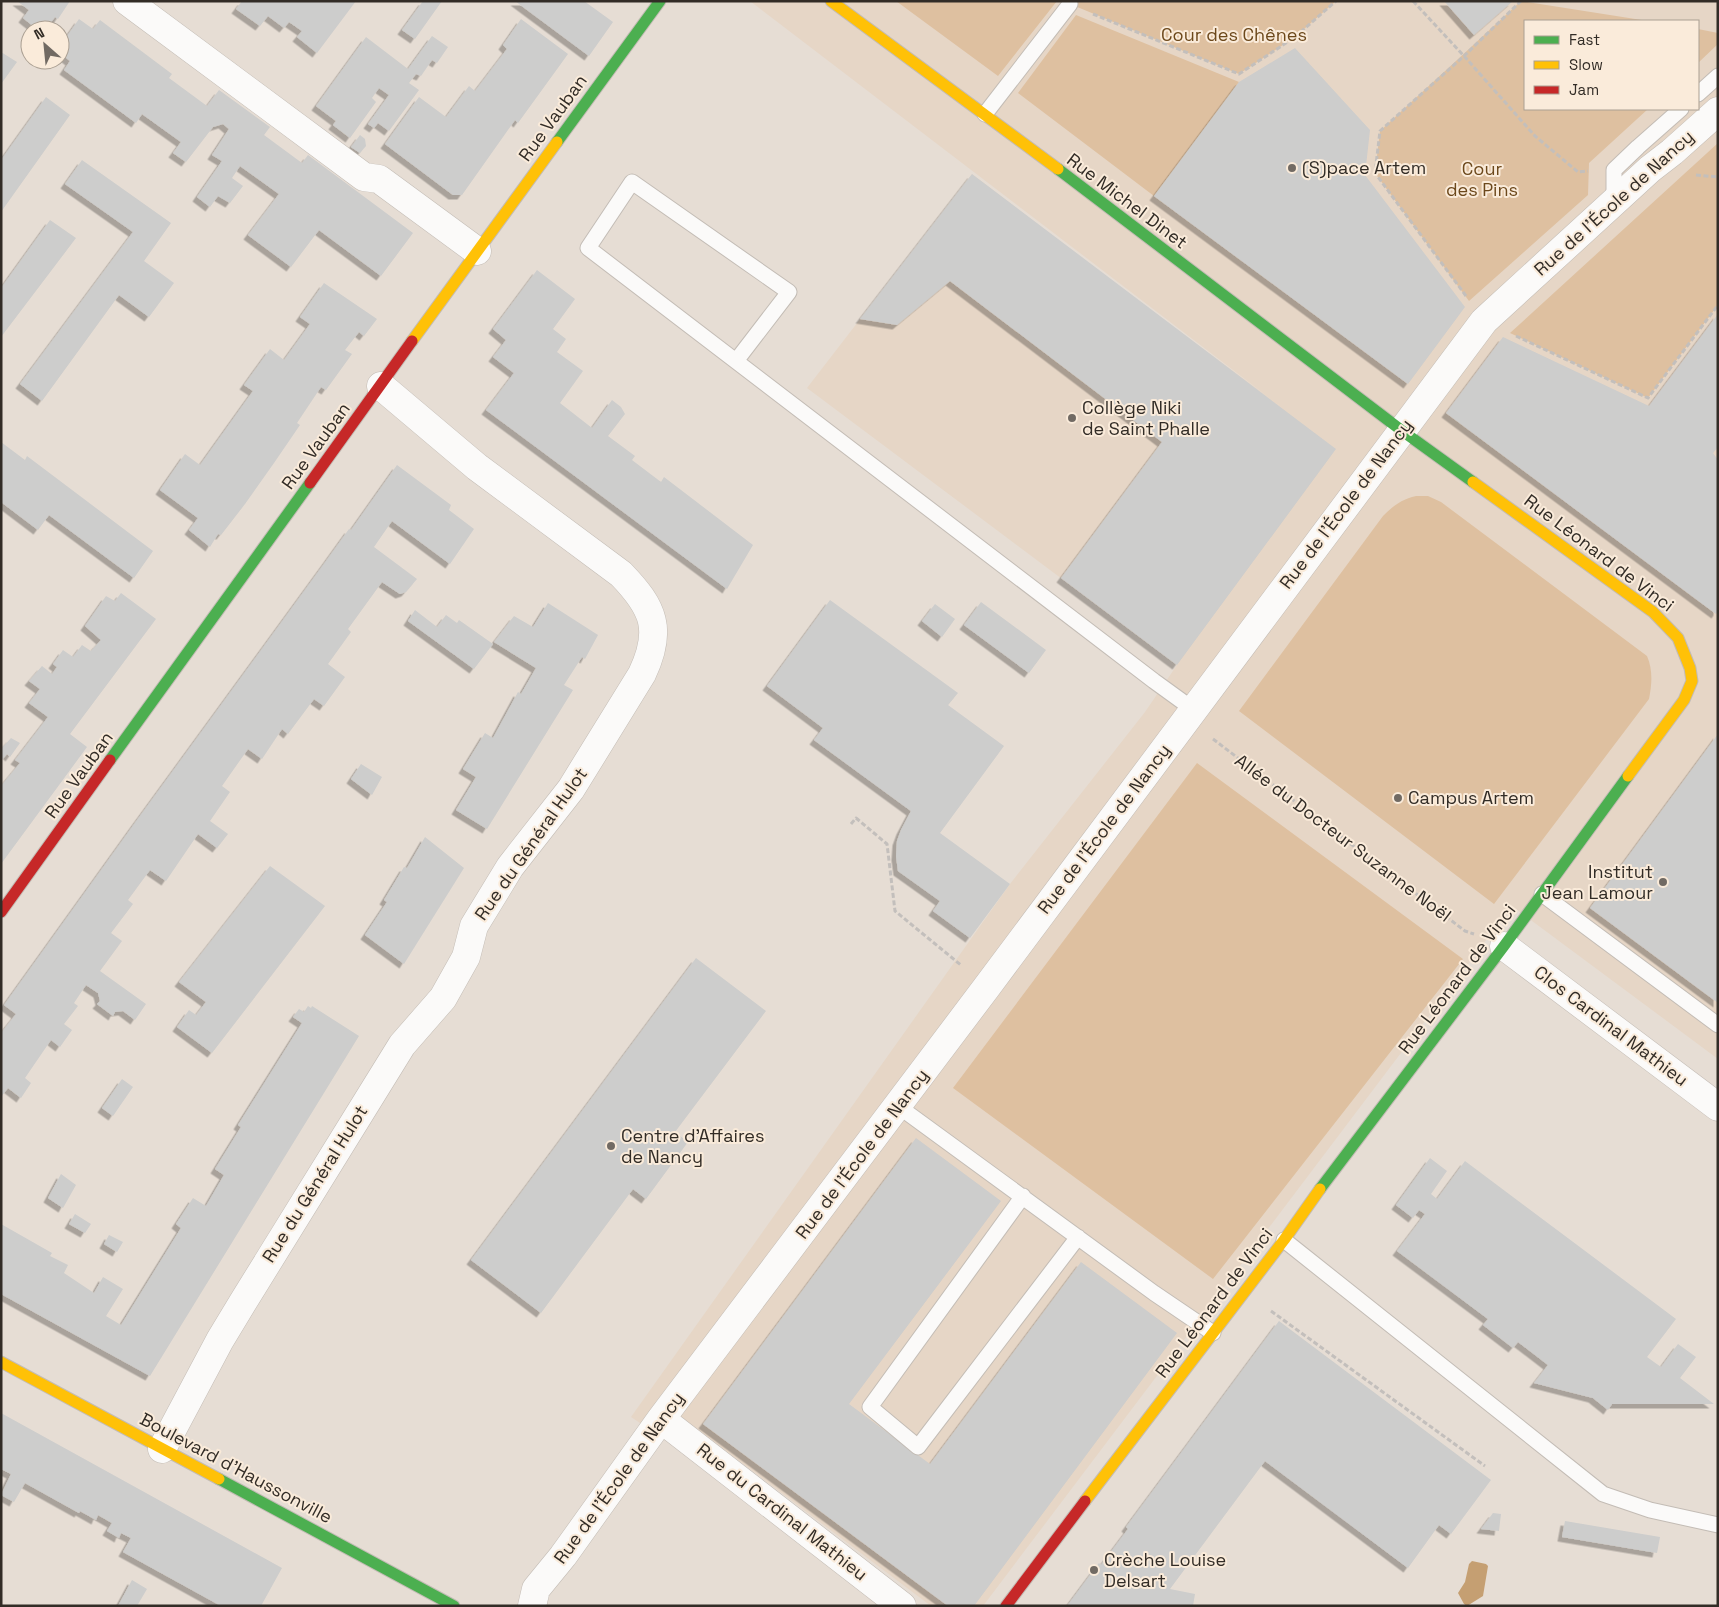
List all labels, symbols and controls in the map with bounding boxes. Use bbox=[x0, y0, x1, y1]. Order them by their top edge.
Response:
north arrow bbox=[20, 20, 70, 70]
legend bbox=[1524, 20, 1699, 110]
text: N bbox=[31, 23, 47, 44]
park label: Cour des Chênes bbox=[1161, 23, 1307, 46]
text: Fast bbox=[1569, 30, 1600, 49]
text: Slow bbox=[1569, 55, 1603, 74]
street label: Rue Vauban bbox=[513, 70, 592, 166]
text: Jam bbox=[1569, 80, 1599, 99]
street label: Rue de l'École de Nancy bbox=[1529, 125, 1698, 280]
street label: Rue Michel Dinet bbox=[1062, 148, 1192, 253]
place label: (S)pace Artem bbox=[1302, 156, 1426, 179]
park label: Cour des Pins bbox=[1446, 157, 1518, 201]
marker: (S)pace Artem bbox=[1286, 162, 1298, 174]
place label: Collège Niki de Saint Phalle bbox=[1082, 396, 1210, 440]
street label: Rue Vauban bbox=[276, 398, 355, 494]
marker: Collège Niki de Saint Phalle bbox=[1066, 412, 1078, 424]
street label: Rue de l'École de Nancy bbox=[1274, 414, 1417, 593]
street label: Rue Léonard de Vinci bbox=[1520, 489, 1679, 616]
street label: Rue Vauban bbox=[39, 727, 118, 823]
street label: Rue de l'École de Nancy bbox=[1032, 739, 1175, 918]
street label: Allée du Docteur Suzanne Noël bbox=[1231, 749, 1456, 927]
street label: Rue du Général Hulot bbox=[469, 763, 592, 925]
place label: Campus Artem bbox=[1408, 786, 1534, 809]
marker: Campus Artem bbox=[1392, 792, 1404, 804]
place label: Institut Jean Lamour bbox=[1542, 860, 1653, 904]
marker: Institut Jean Lamour bbox=[1657, 876, 1669, 888]
street label: Rue Léonard de Vinci bbox=[1393, 899, 1520, 1058]
street label: Clos Cardinal Mathieu bbox=[1530, 960, 1693, 1091]
street label: Rue de l'École de Nancy bbox=[790, 1064, 933, 1243]
street label: Rue du Général Hulot bbox=[257, 1101, 372, 1267]
place label: Centre d'Affaires de Nancy bbox=[621, 1124, 765, 1168]
marker: Centre d'Affaires de Nancy bbox=[605, 1140, 617, 1152]
street label: Rue Léonard de Vinci bbox=[1150, 1223, 1277, 1382]
street label: Rue de l'École de Nancy bbox=[548, 1387, 689, 1568]
street label: Boulevard d'Haussonville bbox=[136, 1407, 336, 1528]
street label: Rue du Cardinal Mathieu bbox=[692, 1438, 872, 1585]
place label: Crèche Louise Delsart bbox=[1104, 1548, 1226, 1592]
marker: Crèche Louise Delsart bbox=[1088, 1564, 1100, 1576]

